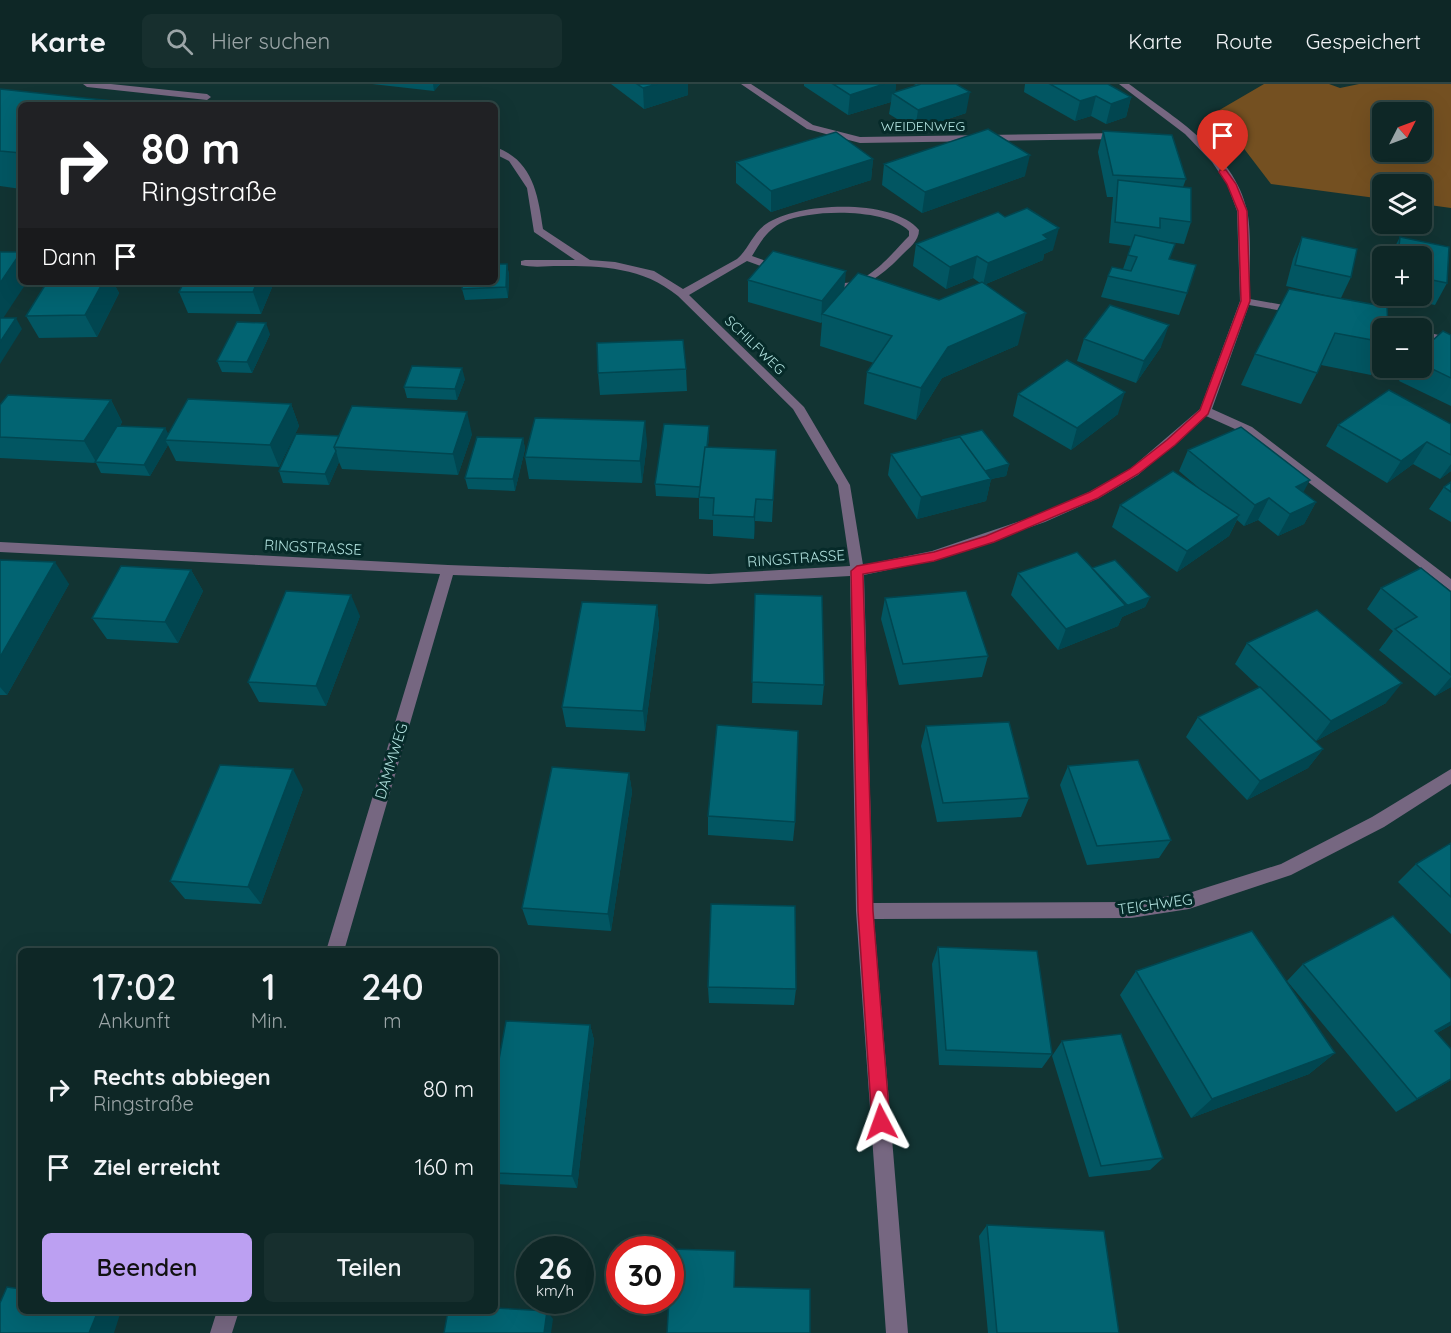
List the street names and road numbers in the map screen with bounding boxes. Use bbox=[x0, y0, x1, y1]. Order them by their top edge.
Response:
street label: WEIDENWEG bbox=[881, 117, 965, 135]
street label: SCHILFWEG bbox=[721, 312, 789, 378]
street label: RINGSTRASSE bbox=[264, 535, 362, 559]
street label: RINGSTRASSE bbox=[747, 545, 845, 571]
street label: DAMMWEG bbox=[370, 721, 412, 801]
street label: TEICHWEG bbox=[1116, 889, 1194, 919]

